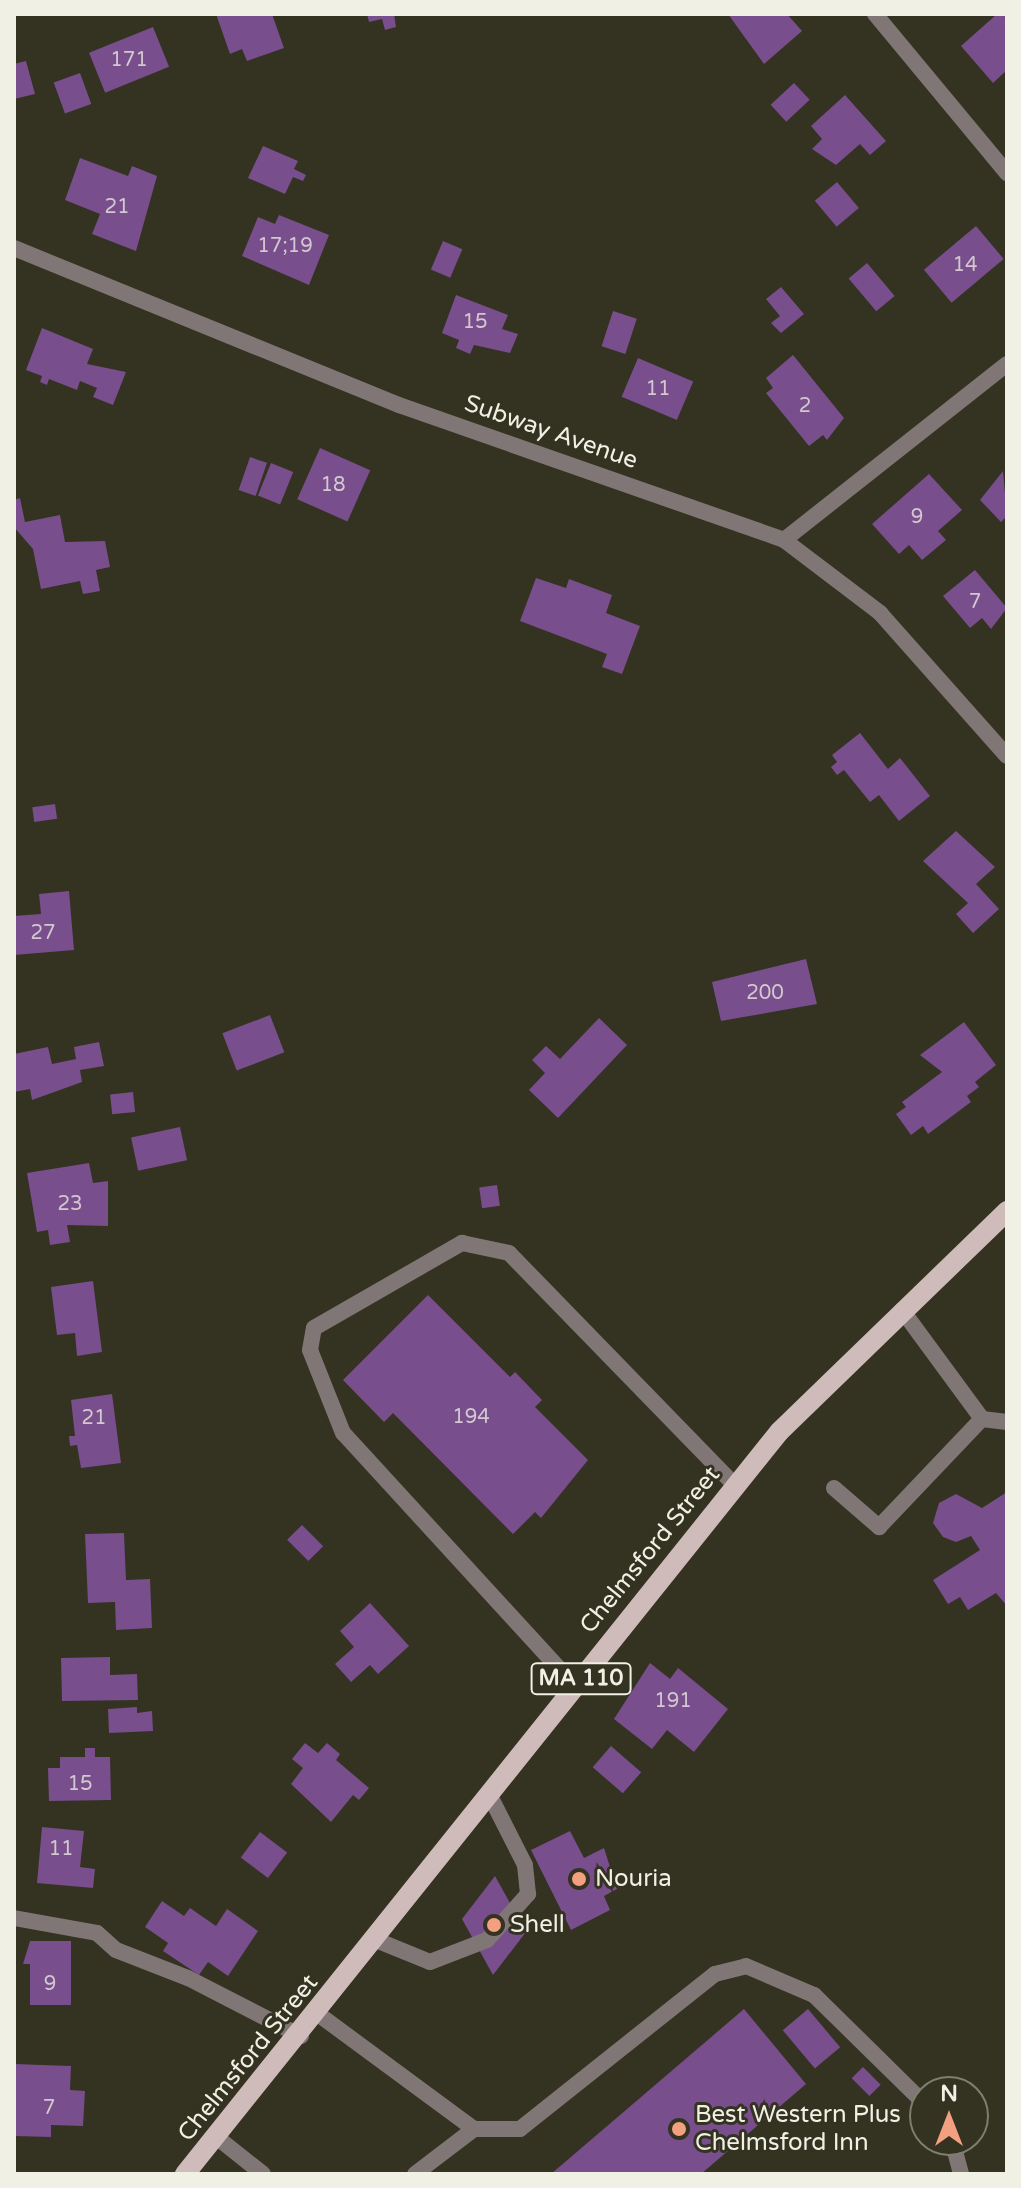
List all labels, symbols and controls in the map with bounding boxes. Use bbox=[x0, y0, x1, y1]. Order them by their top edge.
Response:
house number: 171 bbox=[110, 48, 148, 72]
house number: 21 bbox=[104, 195, 130, 219]
house number: 17;19 bbox=[257, 234, 313, 258]
house number: 14 bbox=[952, 253, 978, 277]
house number: 15 bbox=[462, 310, 488, 334]
house number: 11 bbox=[645, 377, 671, 401]
street label: Subway Avenue bbox=[461, 389, 641, 475]
house number: 2 bbox=[799, 394, 811, 418]
house number: 18 bbox=[320, 473, 346, 497]
house number: 9 bbox=[911, 505, 923, 529]
house number: 7 bbox=[969, 590, 981, 614]
house number: 27 bbox=[30, 921, 56, 945]
house number: 200 bbox=[746, 981, 784, 1005]
house number: 23 bbox=[57, 1192, 83, 1216]
house number: 194 bbox=[452, 1405, 490, 1429]
house number: 21 bbox=[81, 1406, 107, 1430]
street label: Chelmsford Street bbox=[574, 1461, 726, 1639]
road number: MA 110 bbox=[529, 1661, 633, 1697]
house number: 191 bbox=[654, 1689, 692, 1713]
house number: 15 bbox=[67, 1772, 93, 1796]
house number: 11 bbox=[48, 1837, 74, 1861]
place label: Nouria bbox=[595, 1865, 672, 1893]
marker: Nouria bbox=[570, 1870, 588, 1888]
place label: Shell bbox=[510, 1911, 565, 1939]
marker: Shell bbox=[485, 1916, 503, 1934]
street label: Chelmsford Street bbox=[172, 1969, 324, 2147]
house number: 9 bbox=[44, 1972, 56, 1996]
north arrow bbox=[909, 2076, 989, 2156]
text: N bbox=[940, 2081, 958, 2107]
house number: 7 bbox=[43, 2096, 55, 2120]
place label: Best Western Plus Chelmsford Inn bbox=[695, 2101, 901, 2157]
marker: Best Western Plus Chelmsford Inn bbox=[670, 2120, 688, 2138]

